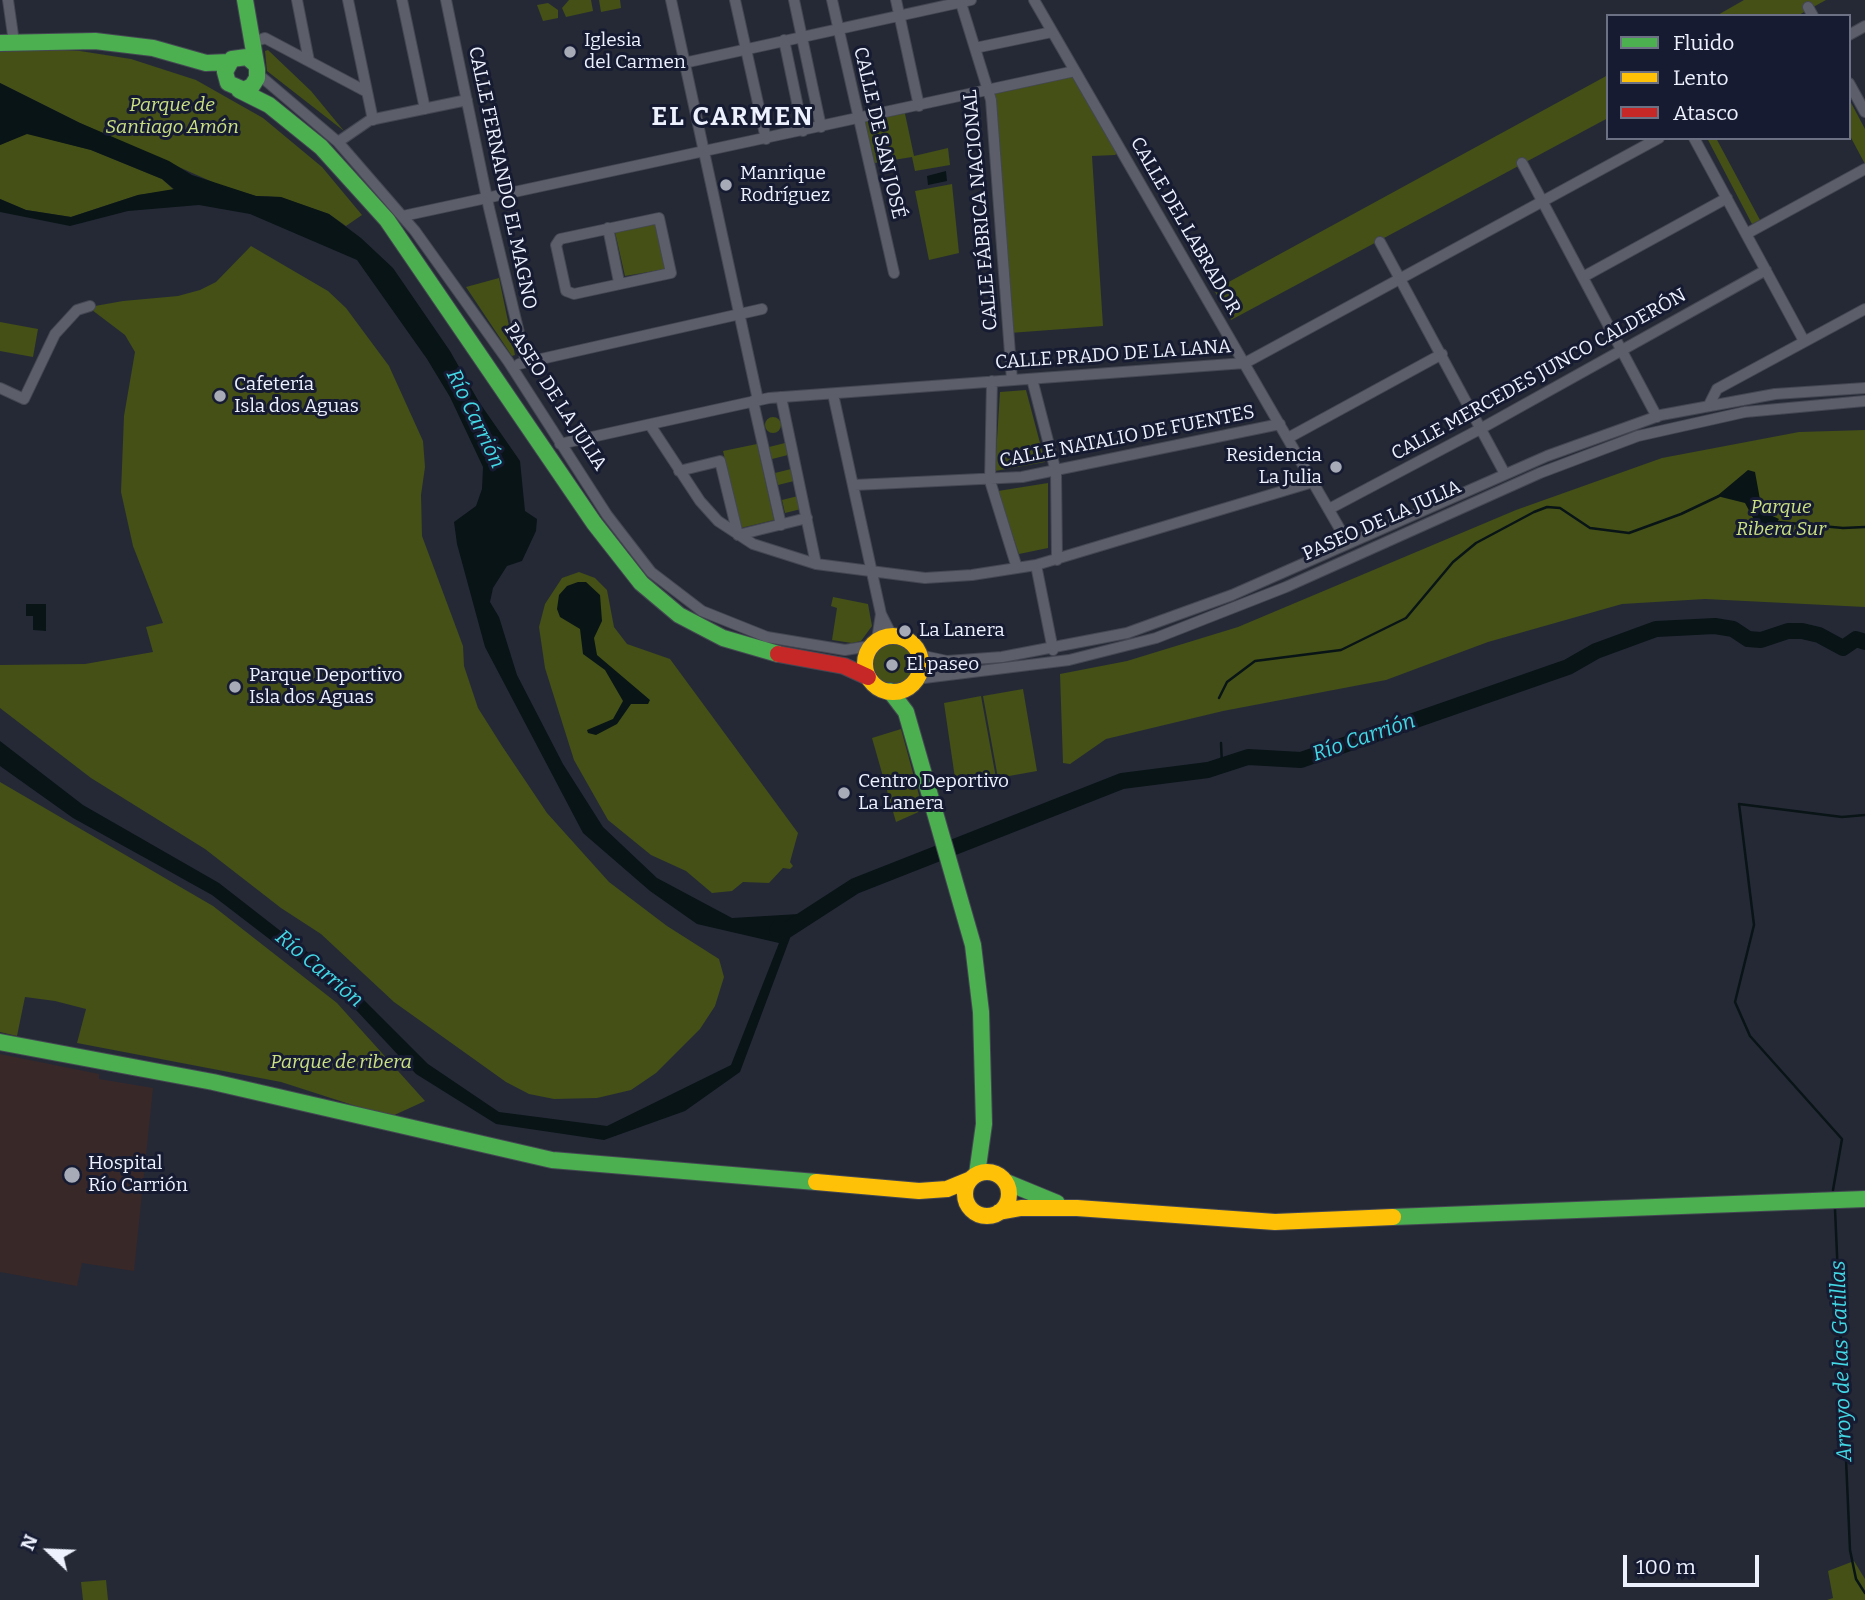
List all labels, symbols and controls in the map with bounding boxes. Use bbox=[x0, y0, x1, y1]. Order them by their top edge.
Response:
legend bbox=[1606, 14, 1851, 140]
place label: Iglesia del Carmen bbox=[584, 30, 686, 74]
text: Fluido bbox=[1673, 30, 1734, 56]
street label: CALLE FERNANDO EL MAGNO bbox=[463, 44, 541, 312]
marker: Iglesia del Carmen bbox=[562, 44, 578, 60]
street label: CALLE DE SAN JOSÉ bbox=[848, 45, 910, 221]
text: Lento bbox=[1673, 65, 1729, 91]
street label: CALLE FÁBRICA NACIONAL bbox=[959, 89, 1003, 331]
park label: Parque de Santiago Amón bbox=[105, 95, 239, 139]
text: Atasco bbox=[1673, 100, 1739, 126]
district label: EL CARMEN bbox=[653, 102, 813, 134]
street label: CALLE DEL LABRADOR bbox=[1125, 133, 1245, 319]
place label: Manrique Rodríguez bbox=[740, 163, 830, 207]
marker: Manrique Rodríguez bbox=[718, 177, 734, 193]
street label: CALLE MERCEDES JUNCO CALDERÓN bbox=[1388, 284, 1690, 466]
street label: PASEO DE LA JULIA bbox=[499, 319, 611, 475]
street label: CALLE PRADO DE LA LANA bbox=[994, 335, 1232, 375]
water label: Río Carrión bbox=[440, 365, 510, 473]
place label: Cafetería Isla dos Aguas bbox=[234, 374, 359, 418]
marker: Cafetería Isla dos Aguas bbox=[212, 388, 228, 404]
street label: CALLE NATALIO DE FUENTES bbox=[997, 401, 1257, 473]
place label: Residencia La Julia bbox=[1226, 445, 1322, 489]
marker: Residencia La Julia bbox=[1328, 459, 1344, 475]
street label: PASEO DE LA JULIA bbox=[1299, 476, 1465, 566]
park label: Parque Ribera Sur bbox=[1736, 497, 1826, 541]
place label: La Lanera bbox=[919, 620, 1005, 642]
marker: La Lanera bbox=[897, 623, 913, 639]
place label: El paseo bbox=[906, 654, 979, 676]
marker: El paseo bbox=[884, 657, 900, 673]
place label: Parque Deportivo Isla dos Aguas bbox=[249, 665, 402, 709]
marker: Parque Deportivo Isla dos Aguas bbox=[227, 679, 243, 695]
water label: Río Carrión bbox=[1309, 709, 1419, 767]
place label: Centro Deportivo La Lanera bbox=[858, 771, 1009, 815]
marker: Centro Deportivo La Lanera bbox=[836, 785, 852, 801]
water label: Río Carrión bbox=[270, 925, 368, 1013]
park label: Parque de ribera bbox=[270, 1052, 412, 1074]
place label: Hospital Río Carrión bbox=[88, 1153, 188, 1197]
marker: Hospital Río Carrión bbox=[62, 1165, 82, 1185]
water label: Arroyo de las Gatillas bbox=[1826, 1260, 1858, 1462]
north arrow bbox=[14, 1516, 84, 1586]
text: N bbox=[16, 1531, 43, 1554]
scale bar bbox=[1627, 1540, 1764, 1584]
text: 100 m bbox=[1636, 1554, 1696, 1580]

